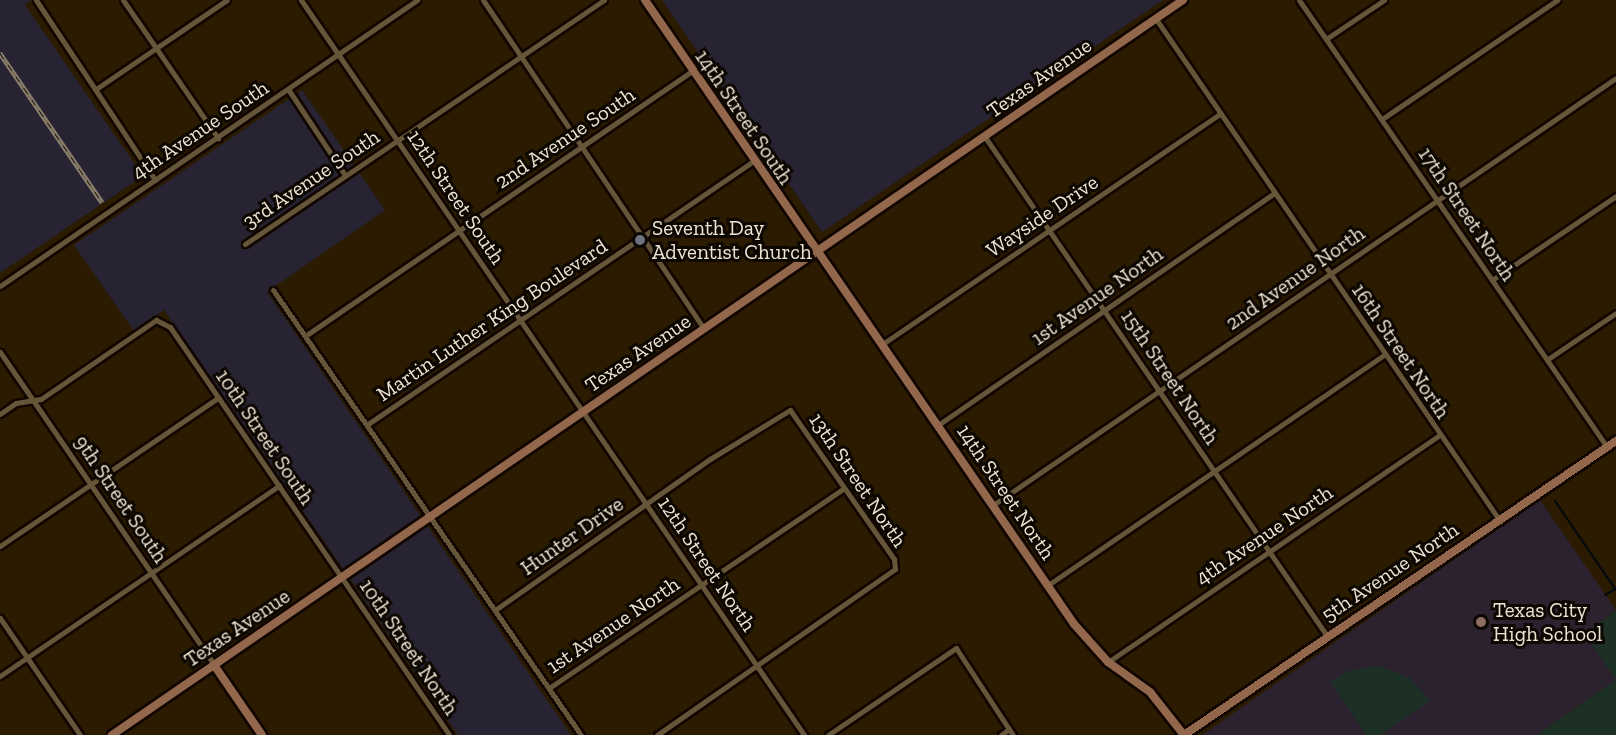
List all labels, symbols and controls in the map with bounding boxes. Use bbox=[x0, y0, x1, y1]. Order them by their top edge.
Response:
street label: Texas Avenue bbox=[981, 32, 1097, 124]
street label: 14th Street South bbox=[690, 45, 798, 189]
street label: 4th Avenue South bbox=[127, 75, 273, 185]
street label: 2nd Avenue South bbox=[490, 82, 640, 194]
street label: 3rd Avenue South bbox=[238, 124, 384, 234]
street label: 12th Street South bbox=[402, 125, 510, 269]
street label: 17th Street North bbox=[1413, 142, 1521, 286]
street label: Wayside Drive bbox=[981, 169, 1103, 263]
place label: Seventh Day Adventist Church bbox=[652, 215, 812, 265]
street label: 2nd Avenue North bbox=[1220, 220, 1370, 336]
street label: Martin Luther King Boulevard bbox=[372, 233, 612, 407]
marker: Seventh Day Adventist Church bbox=[633, 233, 647, 247]
street label: 1st Avenue North bbox=[1026, 241, 1168, 351]
street label: 16th Street North bbox=[1346, 279, 1456, 423]
street label: 15th Street North bbox=[1116, 305, 1224, 449]
street label: Texas Avenue bbox=[580, 308, 696, 398]
street label: 10th Street South bbox=[210, 365, 320, 509]
street label: 13th Street North bbox=[804, 408, 912, 552]
street label: 14th Street North bbox=[951, 419, 1061, 565]
street label: 9th Street South bbox=[69, 430, 173, 568]
street label: 4th Avenue North bbox=[1190, 480, 1338, 590]
street label: Hunter Drive bbox=[516, 491, 628, 581]
street label: 12th Street North bbox=[653, 492, 761, 636]
street label: 5th Avenue North bbox=[1316, 517, 1464, 627]
street label: 1st Avenue North bbox=[542, 571, 684, 679]
street label: 10th Street North bbox=[354, 574, 464, 720]
street label: Texas Avenue bbox=[179, 583, 295, 673]
place label: Texas City High School bbox=[1493, 597, 1603, 647]
marker: Texas City High School bbox=[1474, 615, 1488, 629]

